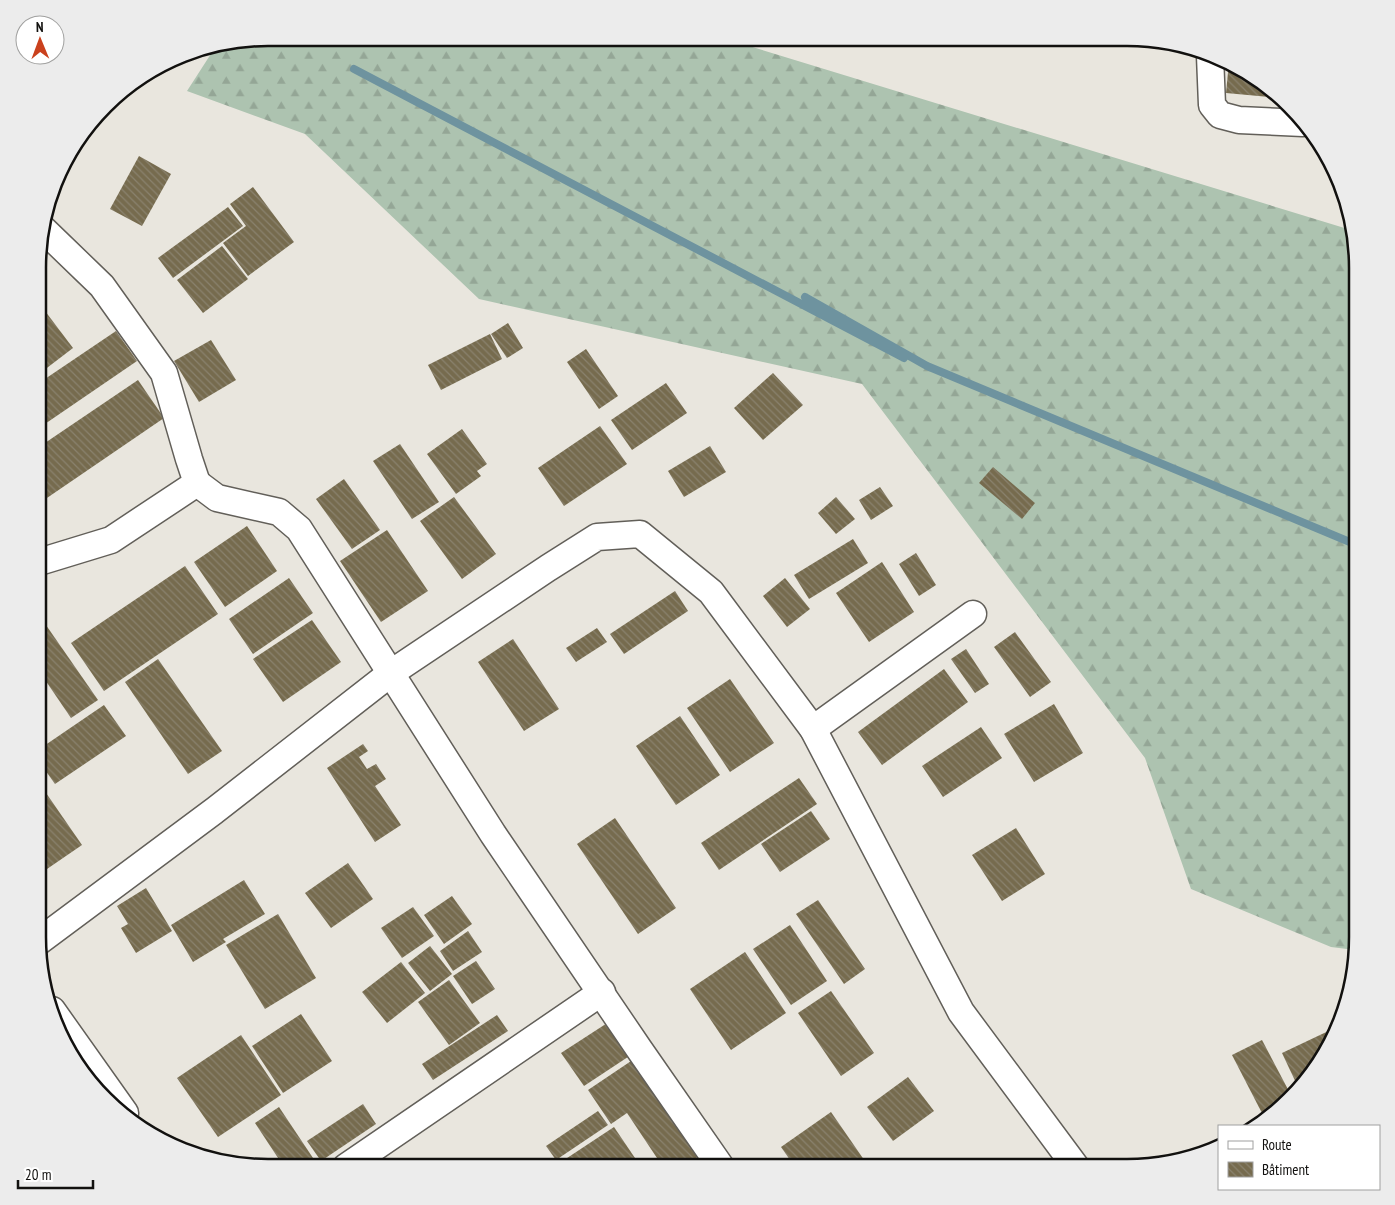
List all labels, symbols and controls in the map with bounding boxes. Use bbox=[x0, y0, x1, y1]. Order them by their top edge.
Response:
north arrow bbox=[15, 15, 65, 65]
text: N bbox=[36, 18, 44, 36]
legend bbox=[1218, 1125, 1380, 1190]
text: Route bbox=[1262, 1135, 1292, 1154]
scale bar bbox=[18, 1158, 92, 1190]
text: Bâtiment bbox=[1262, 1160, 1309, 1179]
text: 20 m bbox=[25, 1165, 51, 1184]

